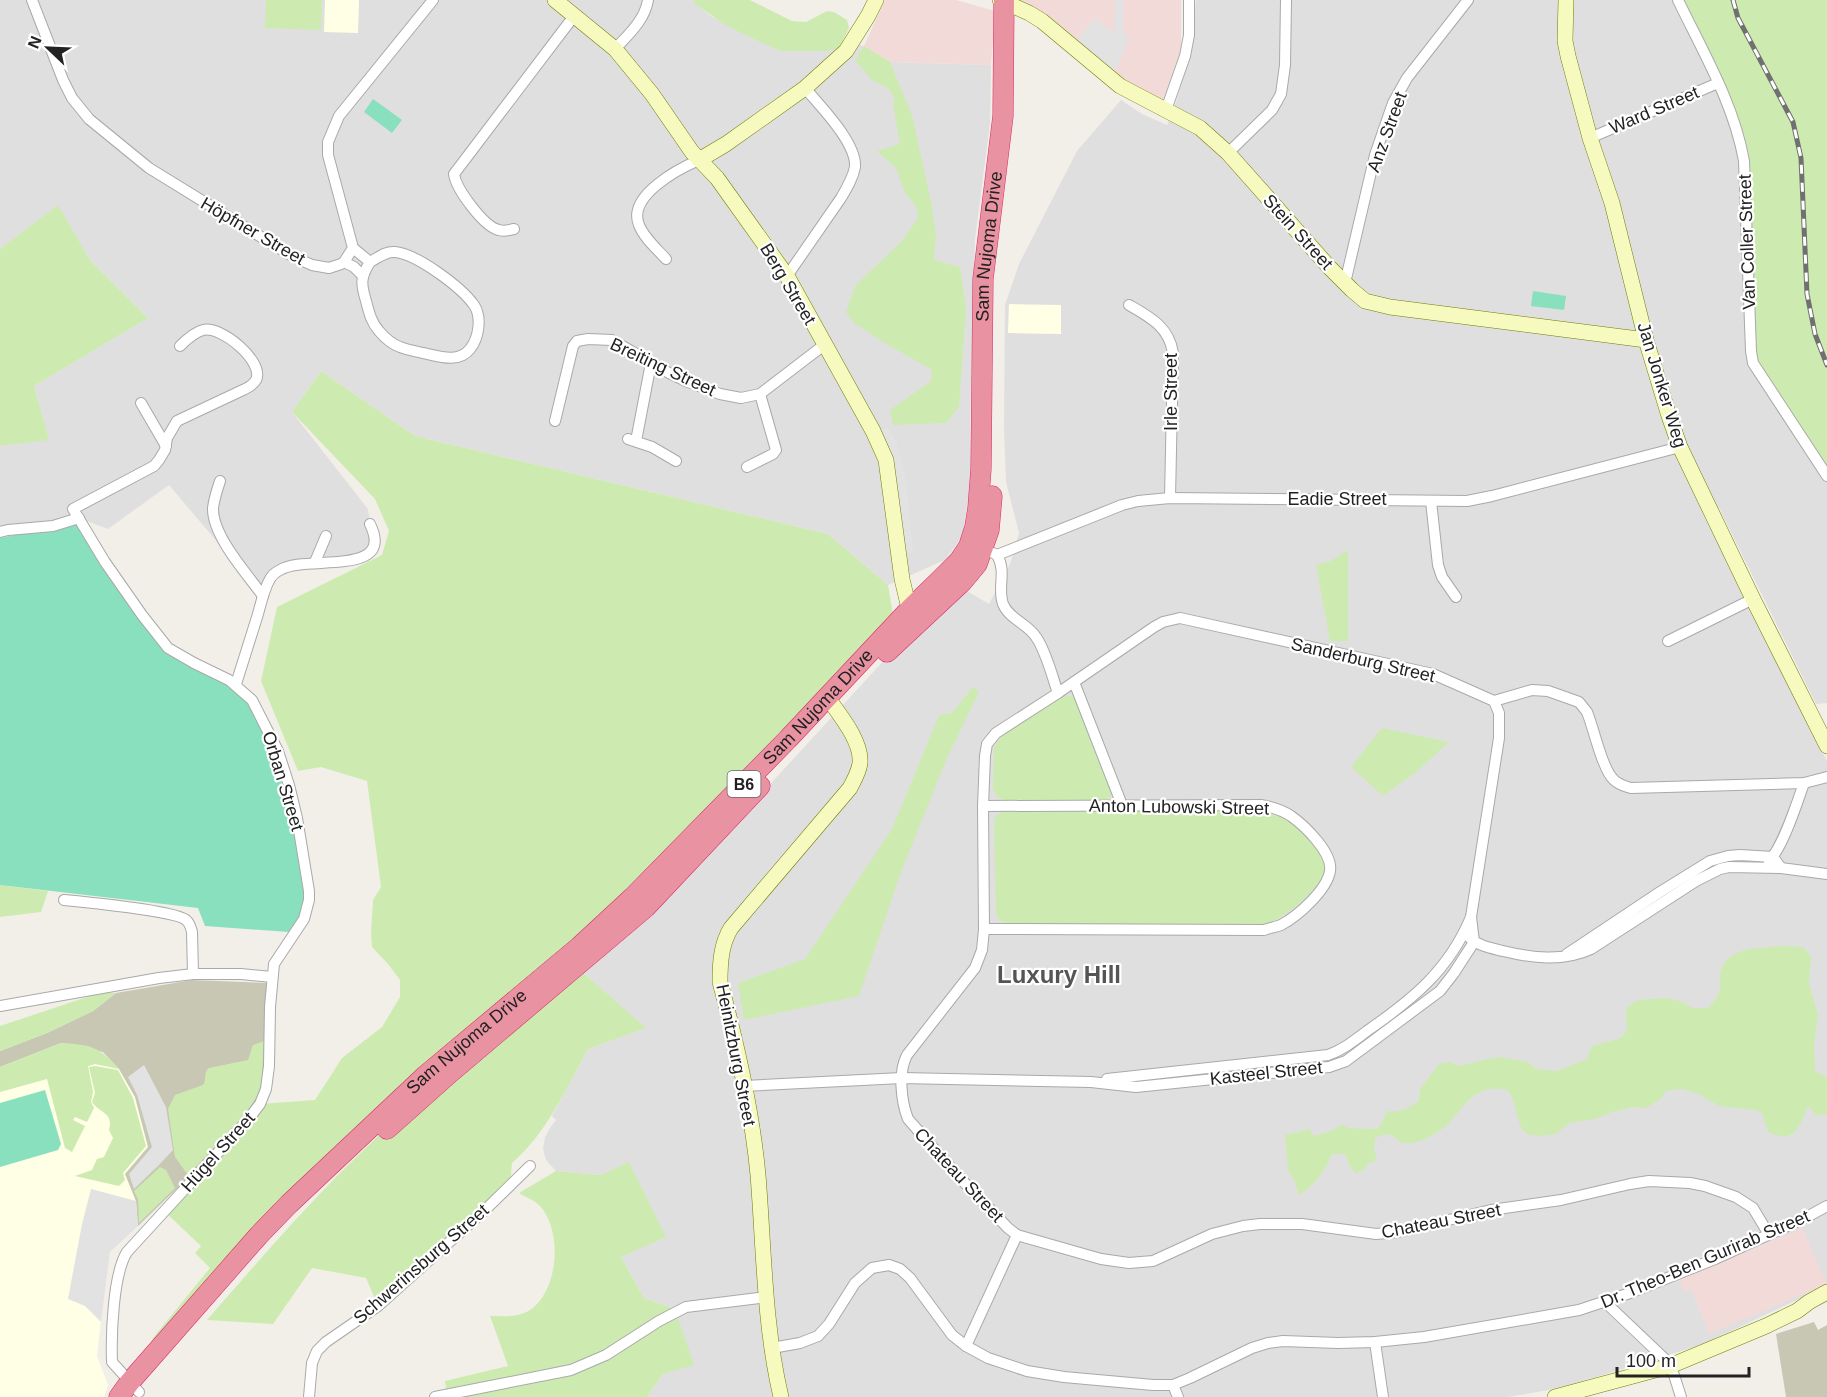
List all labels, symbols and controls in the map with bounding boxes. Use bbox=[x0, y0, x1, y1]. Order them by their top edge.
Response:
north arrow bbox=[18, 18, 78, 78]
text: N bbox=[25, 34, 45, 51]
street label: Ward Street bbox=[1606, 82, 1702, 138]
street label: Anz Street bbox=[1363, 89, 1411, 175]
street label: Sam Nujoma Drive bbox=[973, 170, 1006, 322]
street label: Van Coller Street bbox=[1735, 174, 1759, 310]
street label: Stein Street bbox=[1259, 190, 1337, 274]
street label: Höpfner Street bbox=[197, 193, 309, 269]
street label: Berg Street bbox=[756, 240, 820, 328]
street label: Jan Jonker Weg bbox=[1633, 320, 1691, 450]
street label: Breiting Street bbox=[607, 334, 719, 400]
street label: Irle Street bbox=[1161, 353, 1181, 431]
street label: Eadie Street bbox=[1287, 489, 1387, 509]
street label: Sanderburg Street bbox=[1289, 634, 1437, 686]
street label: Sam Nujoma Drive bbox=[759, 645, 877, 768]
street label: Orban Street bbox=[258, 729, 308, 833]
road number: B6 bbox=[728, 771, 760, 797]
street label: Anton Lubowski Street bbox=[1089, 795, 1269, 819]
district label: Luxury Hill bbox=[997, 961, 1121, 988]
street label: Heinitzburg Street bbox=[712, 982, 760, 1128]
street label: Sam Nujoma Drive bbox=[402, 985, 531, 1098]
street label: Kasteel Street bbox=[1209, 1057, 1323, 1089]
street label: Hügel Street bbox=[177, 1108, 259, 1196]
street label: Chateau Street bbox=[910, 1124, 1008, 1226]
street label: Schwerinsburg Street bbox=[349, 1200, 493, 1328]
street label: Chateau Street bbox=[1380, 1200, 1502, 1242]
street label: Dr. Theo-Ben Gurirab Street bbox=[1598, 1206, 1812, 1312]
scale bar bbox=[1617, 1340, 1749, 1378]
text: 100 m bbox=[1626, 1351, 1676, 1371]

